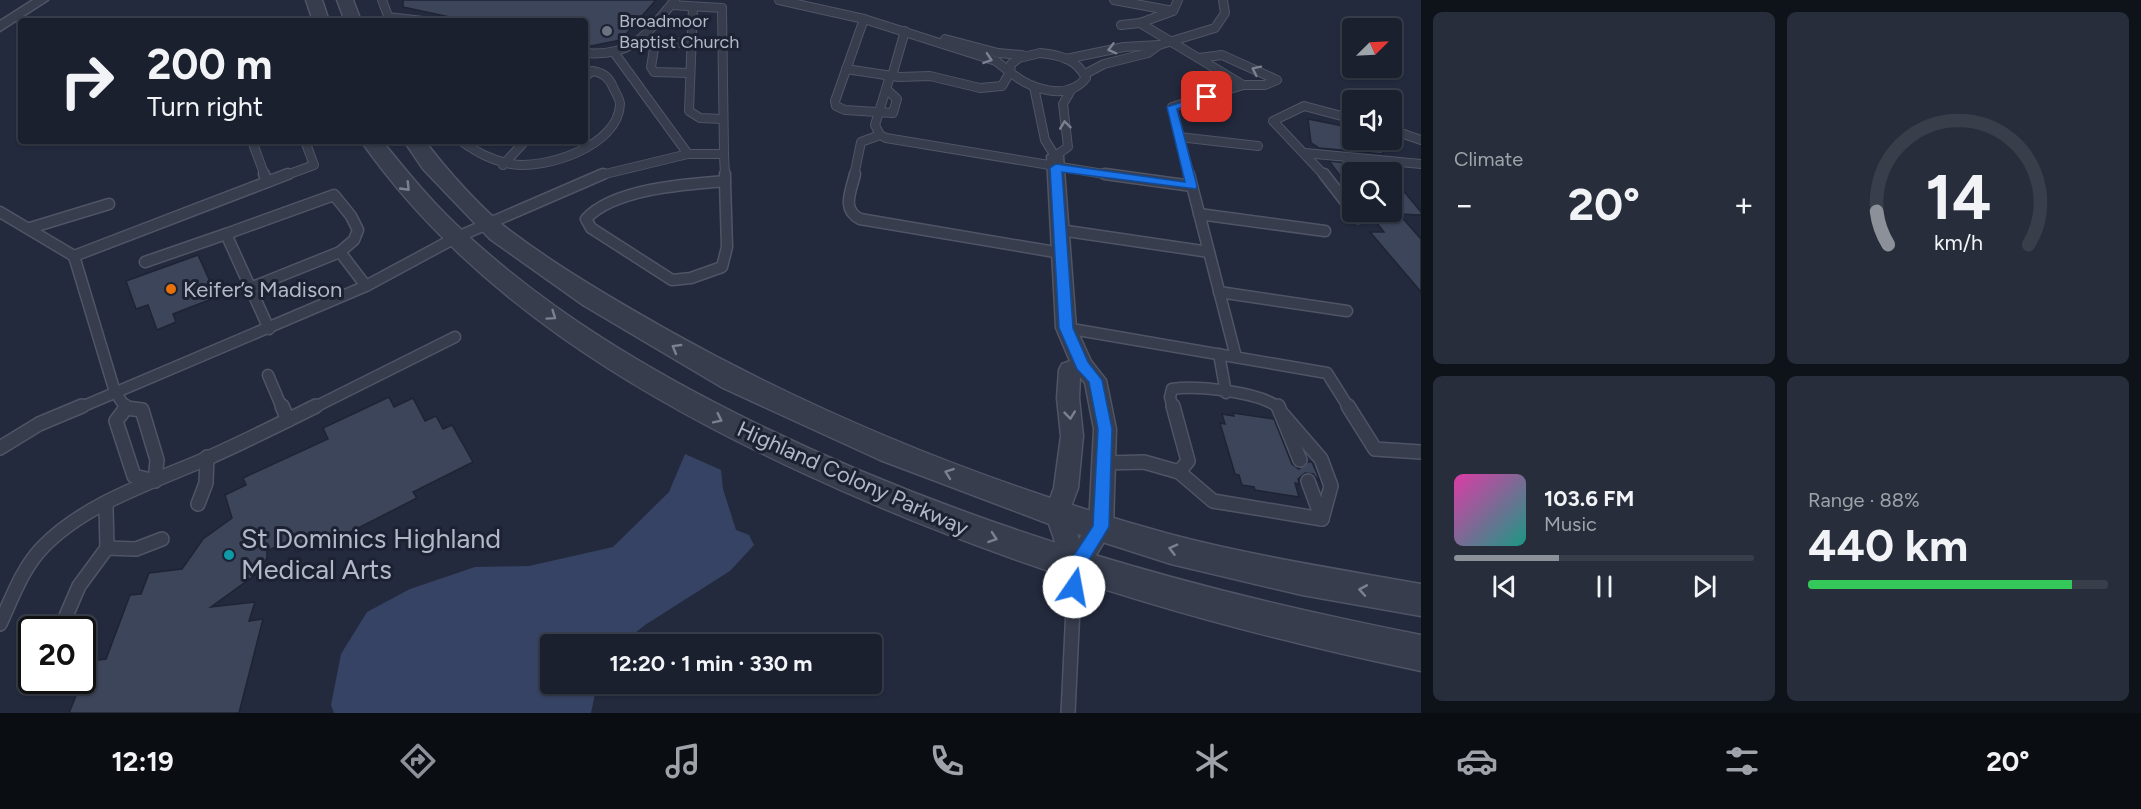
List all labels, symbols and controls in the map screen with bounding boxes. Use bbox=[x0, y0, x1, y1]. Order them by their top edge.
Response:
place label: Broadmoor Baptist Church bbox=[619, 10, 739, 53]
north arrow bbox=[1342, 18, 1402, 78]
map controls bbox=[1342, 18, 1402, 222]
marker: Broadmoor Baptist Church bbox=[600, 24, 614, 38]
text: 200 m bbox=[147, 39, 272, 90]
icon: right bbox=[48, 42, 126, 120]
one-way arrow bbox=[1107, 42, 1117, 55]
one-way arrow bbox=[982, 52, 993, 65]
one-way arrow bbox=[1251, 66, 1262, 78]
pin bbox=[1181, 71, 1232, 122]
icon: arrive bbox=[1190, 80, 1223, 113]
text: Turn right bbox=[147, 90, 263, 123]
button: sound bbox=[1342, 90, 1402, 150]
one-way arrow bbox=[1060, 120, 1072, 130]
text: Climate bbox=[1454, 147, 1523, 171]
text: 14 bbox=[1925, 160, 1991, 235]
button: search bbox=[1342, 162, 1402, 222]
text: 20° bbox=[1568, 177, 1640, 231]
one-way arrow bbox=[399, 180, 410, 191]
text: − bbox=[1454, 185, 1475, 224]
text: + bbox=[1733, 185, 1754, 224]
text: km/h bbox=[1934, 230, 1982, 255]
place label: Keifer’s Madison bbox=[183, 276, 342, 303]
marker: Keifer’s Madison bbox=[164, 282, 178, 296]
one-way arrow bbox=[545, 309, 556, 320]
one-way arrow bbox=[672, 343, 683, 355]
one-way arrow bbox=[1063, 410, 1076, 420]
one-way arrow bbox=[711, 411, 722, 423]
street label: Highland Colony Parkway bbox=[733, 415, 973, 542]
one-way arrow bbox=[944, 467, 954, 480]
text: 103.6 FM bbox=[1544, 485, 1634, 512]
text: Range · 88% bbox=[1808, 488, 1920, 512]
text: Music bbox=[1544, 512, 1597, 536]
text: 440 km bbox=[1808, 518, 1968, 572]
place label: St Dominics Highland Medical Arts bbox=[241, 522, 501, 586]
one-way arrow bbox=[987, 531, 998, 543]
one-way arrow bbox=[1168, 543, 1178, 556]
marker: St Dominics Highland Medical Arts bbox=[222, 548, 236, 562]
position arrow bbox=[1042, 555, 1106, 619]
icon: previous bbox=[1488, 570, 1521, 603]
icon: pause bbox=[1588, 570, 1621, 603]
icon: next bbox=[1688, 570, 1721, 603]
one-way arrow bbox=[1359, 584, 1369, 597]
speed limit sign: 20 bbox=[18, 616, 96, 694]
text: 12:20 · 1 min · 330 m bbox=[609, 650, 813, 677]
icon: directions bbox=[397, 740, 439, 782]
icon: music bbox=[662, 740, 704, 782]
icon: phone bbox=[926, 740, 968, 782]
icon: climate bbox=[1191, 740, 1233, 782]
icon: car bbox=[1456, 740, 1498, 782]
icon: filters bbox=[1721, 740, 1763, 782]
text: 12:19 bbox=[111, 745, 174, 778]
text: 20° bbox=[1986, 745, 2029, 778]

